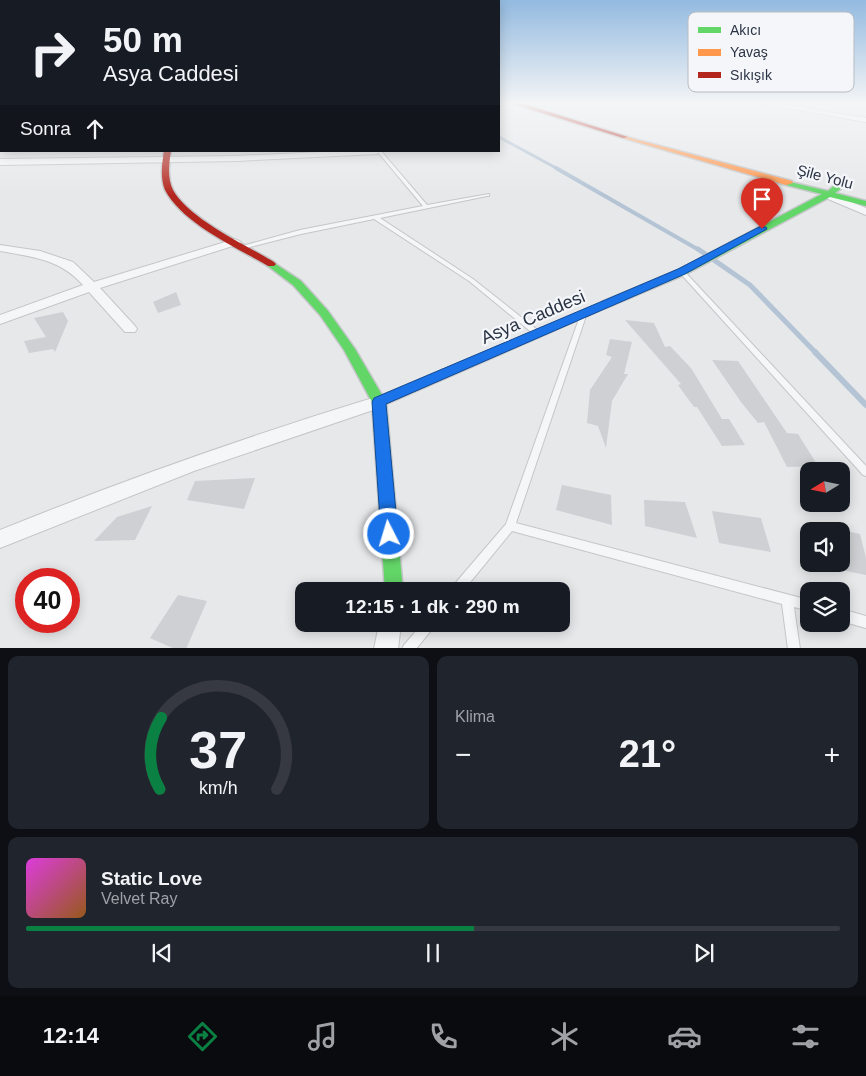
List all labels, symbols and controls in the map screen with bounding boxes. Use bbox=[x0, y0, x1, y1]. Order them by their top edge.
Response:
legend bbox=[688, 12, 854, 92]
icon: right bbox=[20, 20, 85, 85]
text: 50 m bbox=[103, 20, 183, 59]
text: Akıcı bbox=[730, 22, 761, 38]
text: Yavaş bbox=[730, 44, 768, 60]
text: Asya Caddesi bbox=[103, 61, 239, 86]
text: Sıkışık bbox=[730, 67, 773, 83]
icon: ahead bbox=[81, 115, 109, 143]
text: Sonra bbox=[20, 118, 71, 139]
street label: Şile Yolu bbox=[795, 161, 855, 192]
pin bbox=[741, 178, 783, 229]
icon: arrive bbox=[748, 185, 776, 213]
street label: Asya Caddesi bbox=[478, 286, 588, 348]
north arrow bbox=[800, 462, 850, 512]
map controls bbox=[800, 462, 850, 632]
position arrow bbox=[362, 507, 414, 559]
button: sound bbox=[800, 522, 850, 572]
speed limit sign: 40 bbox=[15, 568, 80, 633]
button: layers bbox=[800, 582, 850, 632]
text: 12:15 · 1 dk · 290 m bbox=[345, 596, 520, 617]
text: Klima bbox=[455, 708, 495, 725]
text: 37 bbox=[190, 721, 247, 779]
text: 21° bbox=[619, 733, 676, 775]
text: − bbox=[455, 739, 471, 770]
text: + bbox=[824, 739, 840, 770]
text: km/h bbox=[199, 778, 238, 798]
text: Static Love bbox=[101, 868, 202, 889]
text: Velvet Ray bbox=[101, 890, 177, 907]
icon: previous bbox=[148, 939, 176, 967]
icon: pause bbox=[419, 939, 447, 967]
icon: next bbox=[690, 939, 718, 967]
icon: directions bbox=[185, 1019, 220, 1054]
icon: music bbox=[305, 1019, 340, 1054]
icon: phone bbox=[426, 1019, 461, 1054]
icon: climate bbox=[547, 1019, 582, 1054]
icon: car bbox=[667, 1019, 702, 1054]
icon: filters bbox=[788, 1019, 823, 1054]
text: 12:14 bbox=[43, 1023, 99, 1048]

